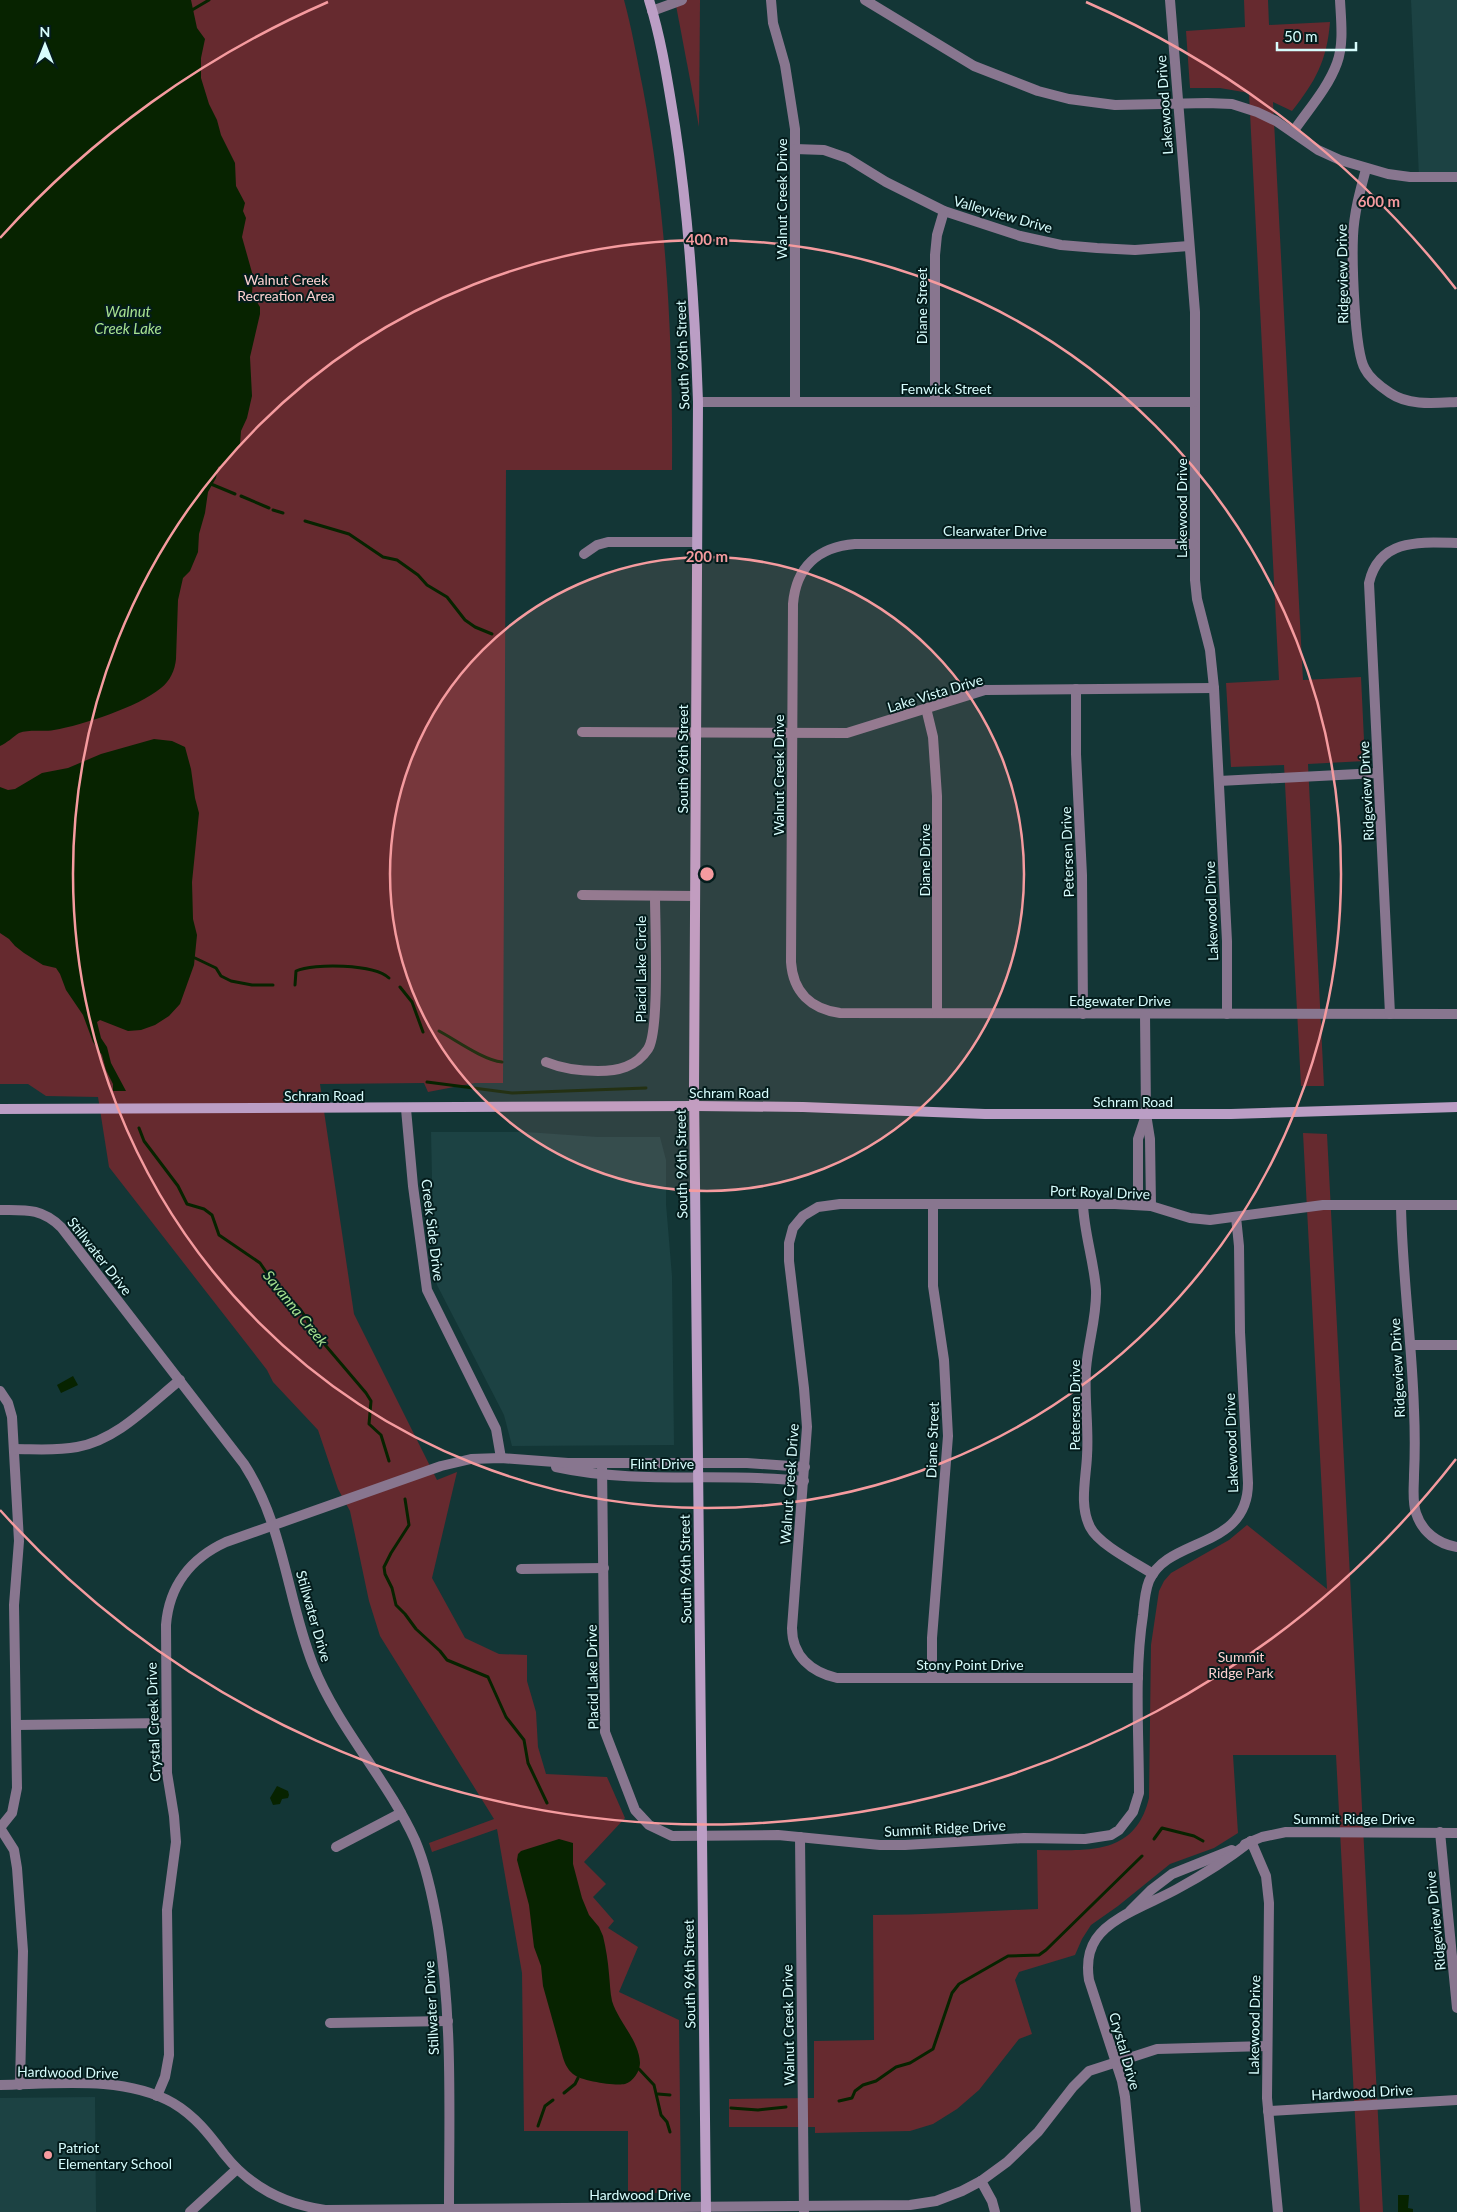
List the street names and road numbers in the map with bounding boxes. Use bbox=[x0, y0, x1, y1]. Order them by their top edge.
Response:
street label: Lakewood Drive bbox=[1152, 55, 1176, 155]
street label: Walnut Creek Drive bbox=[773, 138, 790, 260]
street label: Valleyview Drive bbox=[952, 192, 1054, 236]
street label: Ridgeview Drive bbox=[1333, 224, 1351, 324]
street label: Diane Street bbox=[913, 268, 930, 344]
street label: South 96th Street bbox=[672, 300, 692, 410]
street label: Fenwick Street bbox=[900, 380, 992, 397]
street label: Lakewood Drive bbox=[1173, 458, 1190, 558]
street label: Clearwater Drive bbox=[943, 522, 1047, 539]
street label: Lake Vista Drive bbox=[885, 670, 985, 716]
street label: South 96th Street bbox=[674, 704, 691, 814]
street label: Walnut Creek Drive bbox=[770, 714, 787, 836]
street label: Ridgeview Drive bbox=[1355, 741, 1377, 841]
street label: Petersen Drive bbox=[1057, 806, 1077, 898]
street label: Diane Drive bbox=[916, 824, 933, 897]
street label: Lakewood Drive bbox=[1201, 861, 1221, 961]
street label: Placid Lake Circle bbox=[632, 916, 649, 1022]
street label: Edgewater Drive bbox=[1069, 992, 1171, 1009]
street label: Schram Road bbox=[689, 1084, 769, 1101]
street label: Schram Road bbox=[284, 1087, 364, 1104]
street label: Schram Road bbox=[1093, 1093, 1173, 1110]
street label: South 96th Street bbox=[672, 1109, 690, 1219]
street label: Creek Side Drive bbox=[418, 1178, 448, 1282]
street label: Port Royal Drive bbox=[1050, 1182, 1150, 1202]
street label: Stillwater Drive bbox=[64, 1214, 136, 1298]
street label: Ridgeview Drive bbox=[1386, 1318, 1408, 1418]
street label: Petersen Drive bbox=[1066, 1359, 1083, 1451]
street label: Lakewood Drive bbox=[1221, 1393, 1241, 1493]
street label: Diane Street bbox=[922, 1401, 942, 1479]
street label: Walnut Creek Drive bbox=[776, 1423, 802, 1545]
street label: Flint Drive bbox=[630, 1455, 694, 1472]
street label: South 96th Street bbox=[676, 1514, 694, 1624]
street label: Stillwater Drive bbox=[293, 1568, 335, 1664]
street label: Placid Lake Drive bbox=[583, 1624, 601, 1730]
street label: Stony Point Drive bbox=[916, 1656, 1024, 1673]
street label: Crystal Creek Drive bbox=[142, 1662, 164, 1782]
street label: Summit Ridge Drive bbox=[1293, 1810, 1415, 1827]
street label: Summit Ridge Drive bbox=[884, 1816, 1006, 1840]
street label: Ridgeview Drive bbox=[1421, 1870, 1449, 1972]
street label: South 96th Street bbox=[680, 1919, 698, 2029]
street label: Stillwater Drive bbox=[420, 1960, 442, 2056]
street label: Walnut Creek Drive bbox=[778, 1964, 798, 2086]
street label: Lakewood Drive bbox=[1245, 1975, 1263, 2075]
street label: Crystal Drive bbox=[1106, 2010, 1144, 2092]
street label: Hardwood Drive bbox=[17, 2063, 119, 2081]
street label: Hardwood Drive bbox=[1311, 2081, 1413, 2103]
street label: Hardwood Drive bbox=[589, 2186, 691, 2203]

